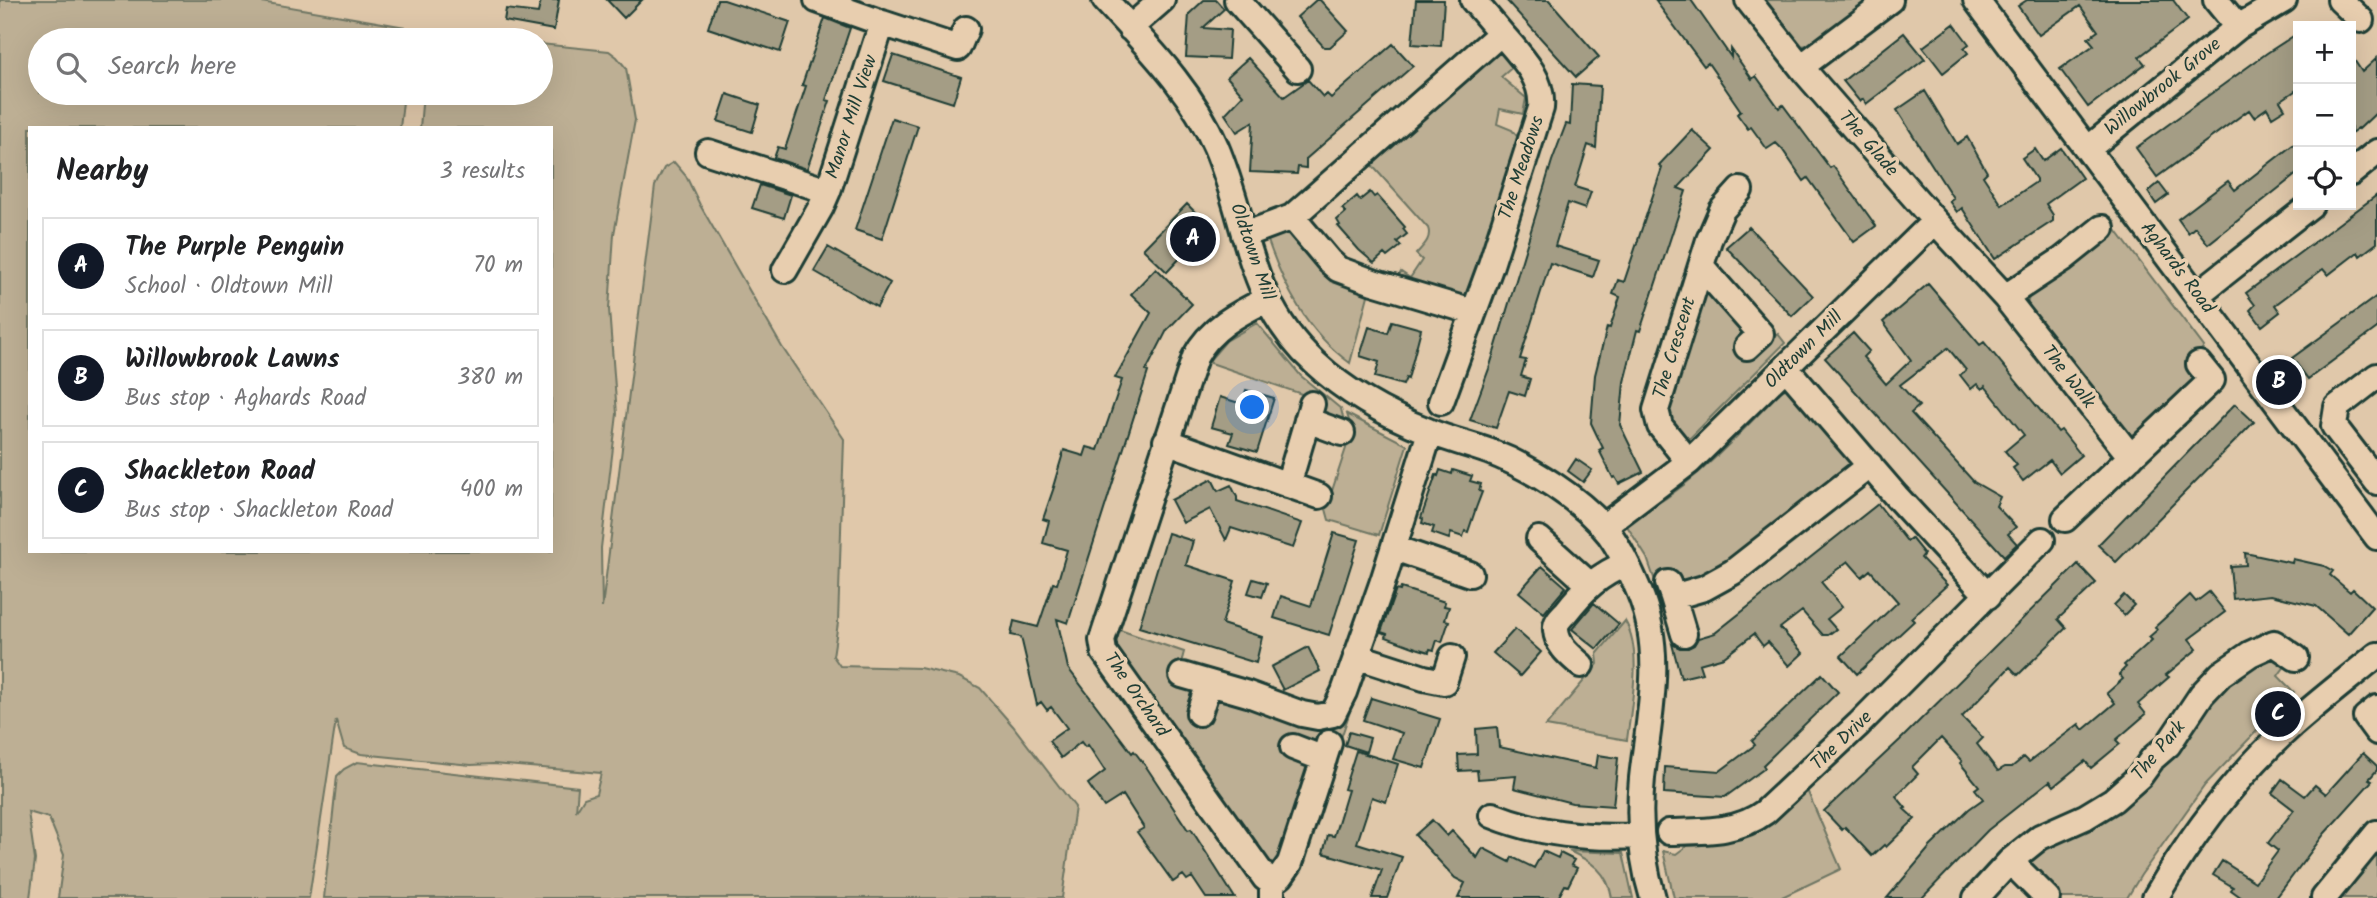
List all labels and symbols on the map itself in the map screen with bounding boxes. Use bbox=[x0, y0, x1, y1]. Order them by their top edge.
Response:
street label: Willowbrook Grove bbox=[2098, 30, 2228, 144]
street label: Manor Mill View bbox=[818, 51, 886, 183]
street label: The Glade bbox=[1831, 104, 1906, 184]
street label: The Meadows bbox=[1491, 112, 1553, 224]
street label: Oldtown Mill bbox=[1221, 199, 1283, 305]
pin: A bbox=[1170, 213, 1216, 265]
street label: Aghards Road bbox=[2132, 215, 2222, 321]
street label: The Crescent bbox=[1645, 293, 1705, 403]
street label: Oldtown Mill bbox=[1758, 303, 1851, 396]
street label: The Walk bbox=[2033, 339, 2103, 415]
pin: B bbox=[2256, 356, 2302, 408]
your location bbox=[1235, 390, 1269, 424]
street label: The Orchard bbox=[1096, 646, 1177, 744]
pin: C bbox=[2255, 688, 2301, 740]
street label: The Drive bbox=[1804, 703, 1880, 778]
street label: The Park bbox=[2125, 714, 2193, 788]

